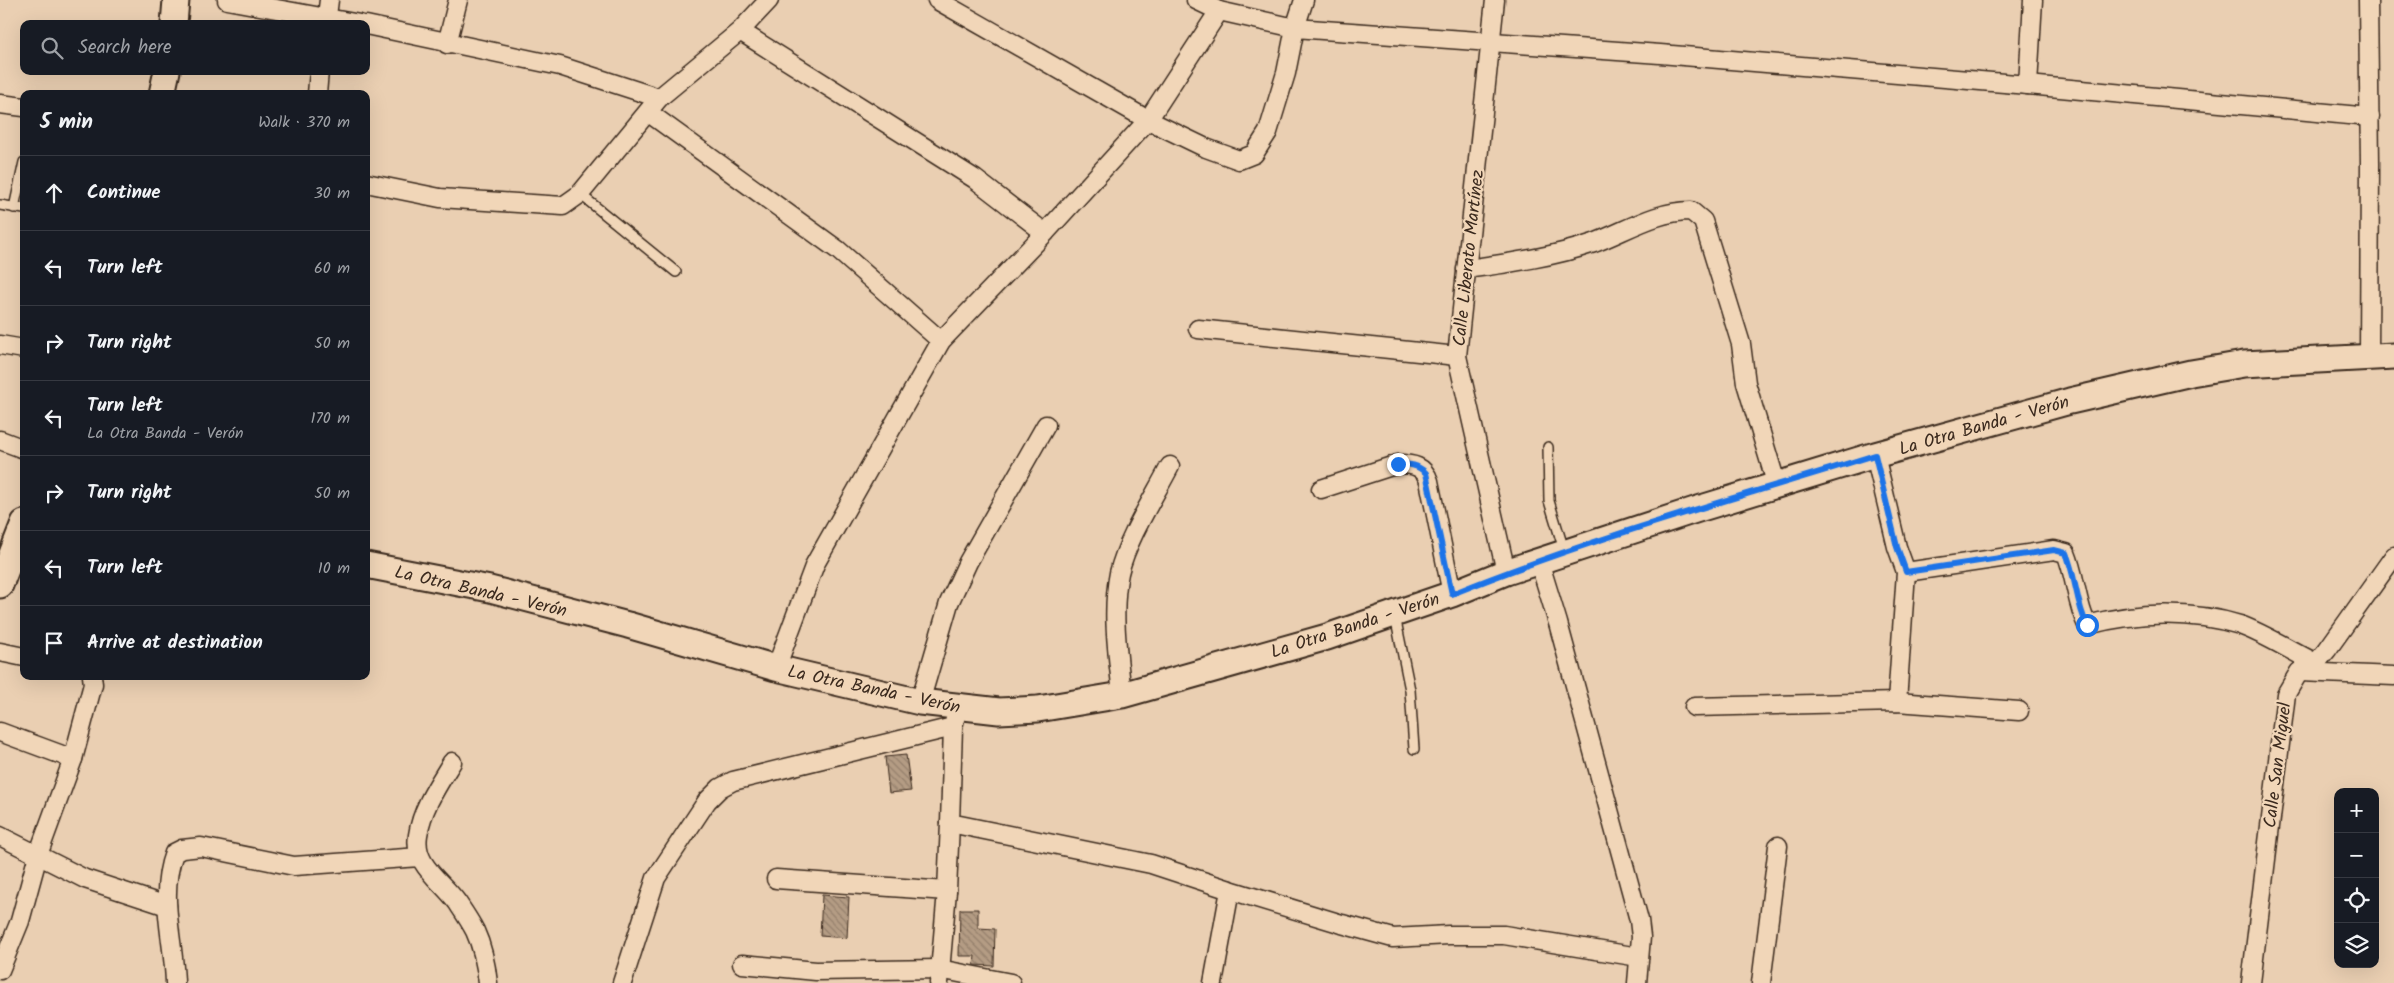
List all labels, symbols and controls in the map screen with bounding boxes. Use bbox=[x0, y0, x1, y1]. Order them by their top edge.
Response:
search box bbox=[20, 20, 370, 75]
text: Search here bbox=[78, 33, 172, 63]
icon: search bbox=[38, 34, 66, 62]
text: 5 min bbox=[40, 106, 93, 139]
text: Walk · 370 m bbox=[258, 110, 350, 135]
street label: Calle Liberato Martínez bbox=[1446, 168, 1493, 348]
text: Continue bbox=[87, 178, 160, 208]
icon: ahead bbox=[40, 179, 68, 207]
text: 30 m bbox=[314, 181, 350, 206]
text: Turn left bbox=[87, 253, 162, 283]
icon: left bbox=[40, 254, 68, 282]
text: 60 m bbox=[314, 256, 350, 281]
text: Turn right bbox=[87, 328, 172, 358]
icon: right bbox=[40, 329, 68, 357]
text: 50 m bbox=[314, 331, 350, 356]
street label: La Otra Banda - Verón bbox=[1896, 388, 2073, 465]
text: Turn left bbox=[87, 391, 162, 421]
icon: left bbox=[40, 404, 68, 432]
text: 170 m bbox=[310, 406, 350, 431]
text: La Otra Banda - Verón bbox=[87, 421, 244, 446]
route end bbox=[1387, 453, 1410, 476]
text: Turn right bbox=[87, 478, 172, 508]
icon: right bbox=[40, 479, 68, 507]
text: 50 m bbox=[314, 481, 350, 506]
text: Turn left bbox=[87, 553, 162, 583]
icon: left bbox=[40, 554, 68, 582]
text: 10 m bbox=[318, 556, 350, 581]
street label: La Otra Banda - Verón bbox=[392, 559, 570, 626]
street label: La Otra Banda - Verón bbox=[1267, 585, 1444, 667]
route start bbox=[2076, 614, 2099, 637]
text: Arrive at destination bbox=[87, 628, 263, 658]
icon: arrive bbox=[40, 629, 68, 657]
street label: La Otra Banda - Verón bbox=[785, 658, 963, 723]
street label: Calle San Miguel bbox=[2256, 700, 2301, 830]
map controls bbox=[2334, 788, 2379, 968]
button: + bbox=[2334, 788, 2379, 833]
button: − bbox=[2334, 833, 2379, 878]
button: locate bbox=[2334, 878, 2379, 923]
button: layers bbox=[2334, 923, 2379, 968]

